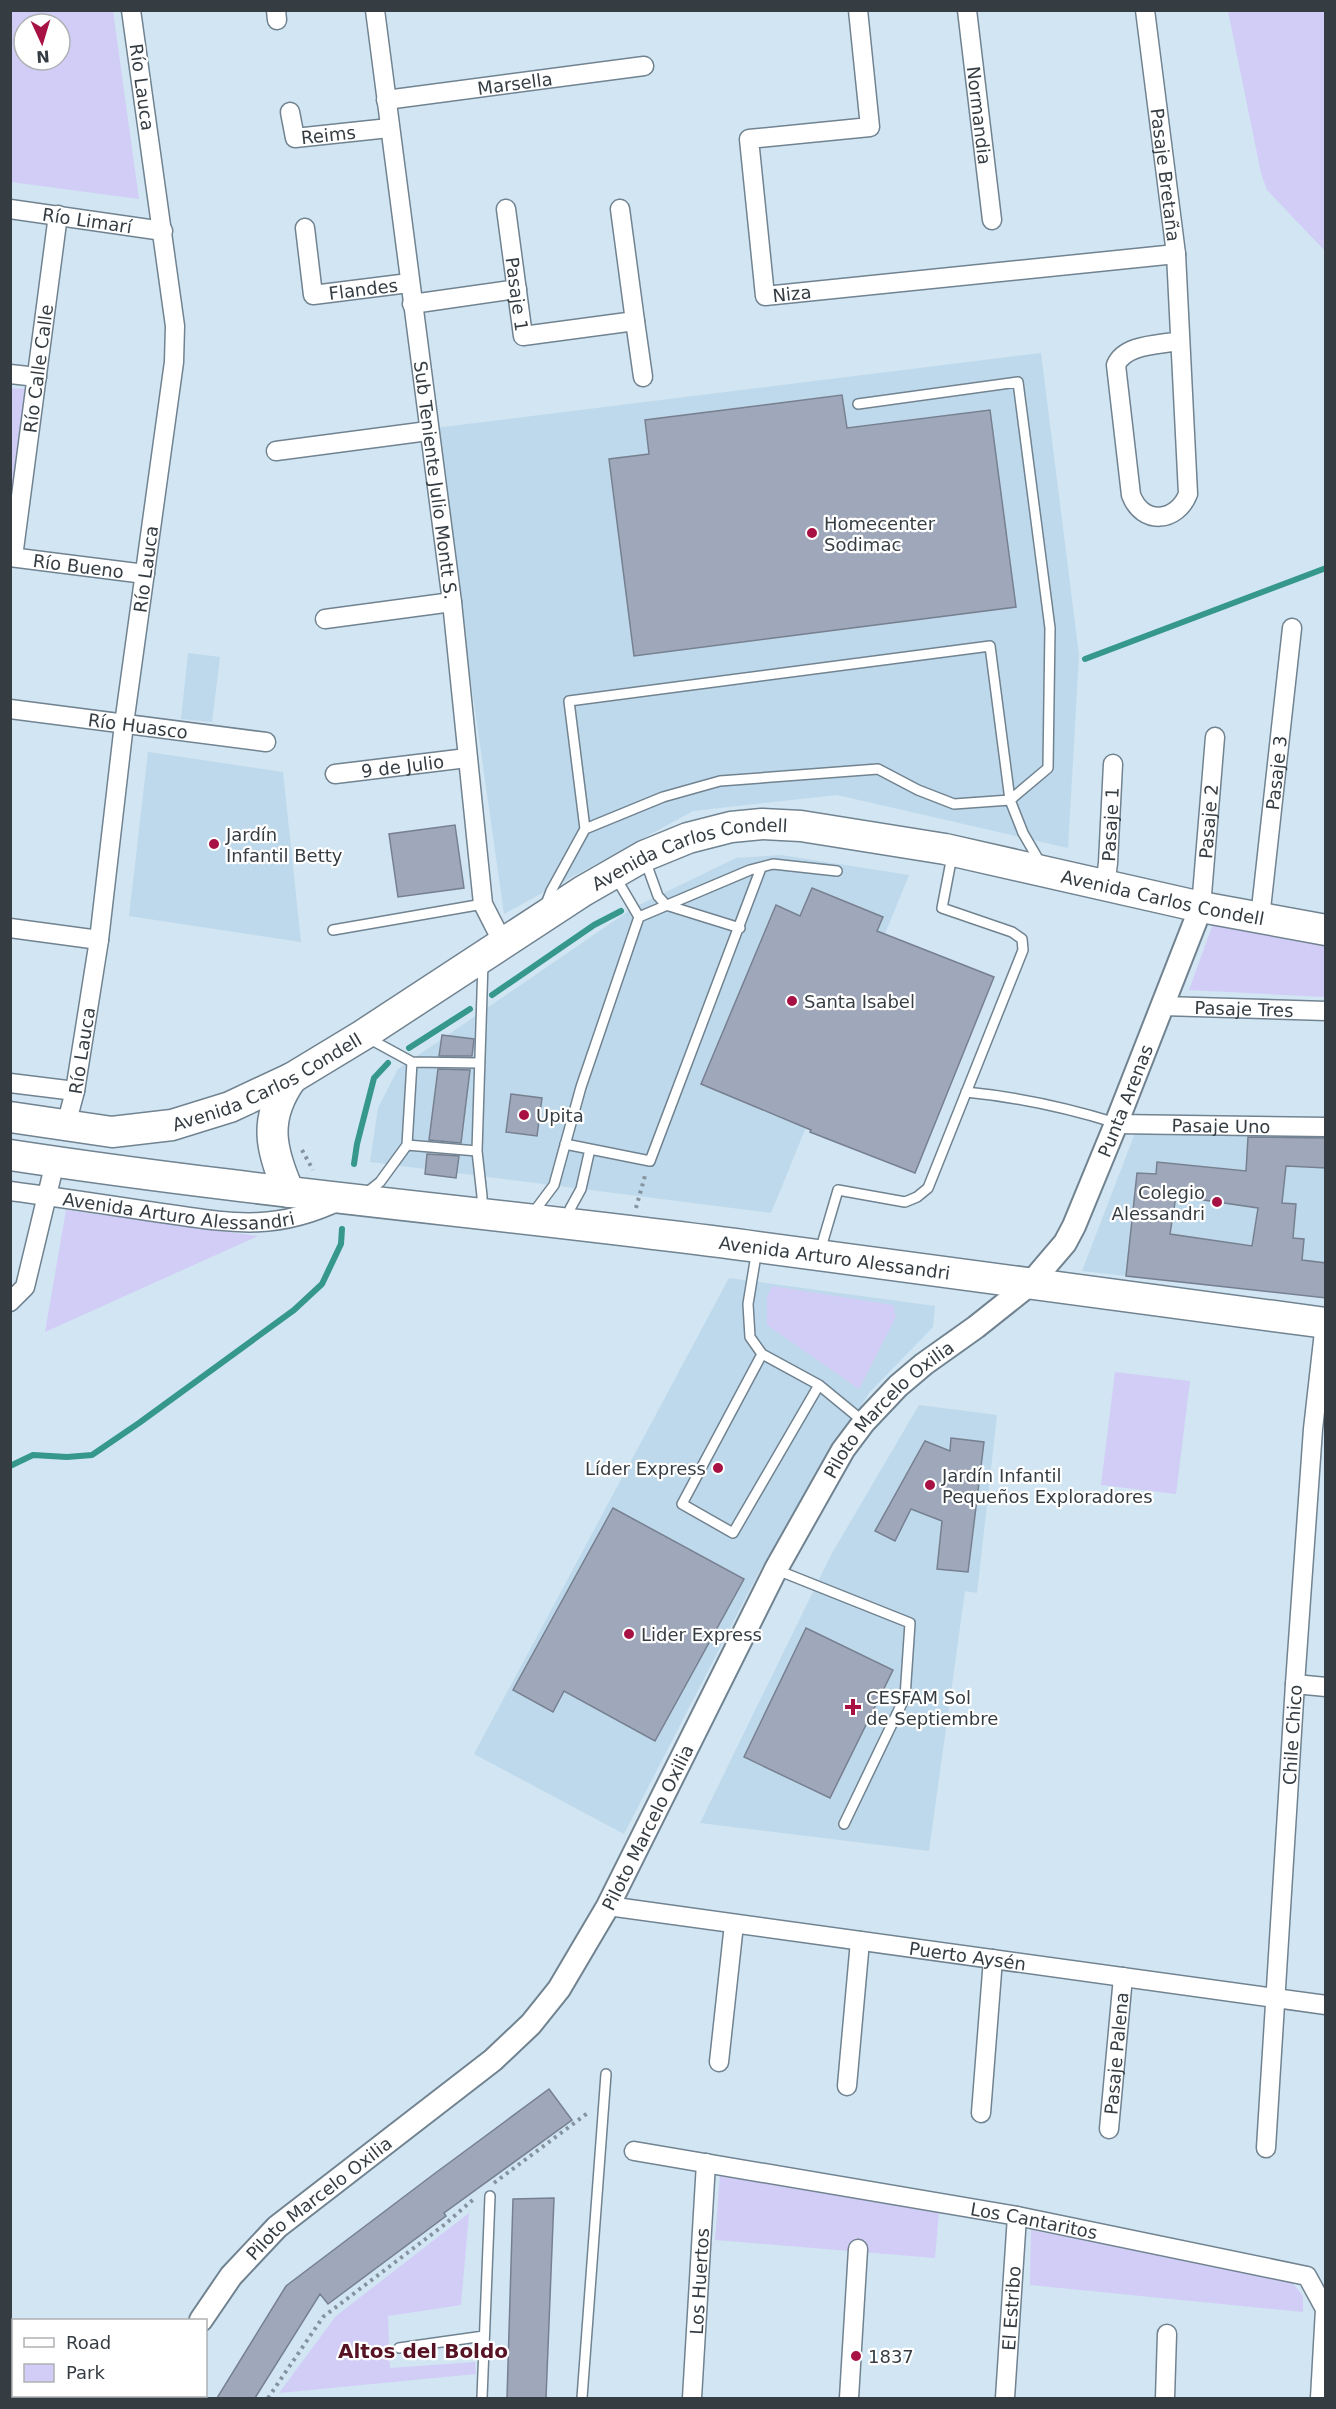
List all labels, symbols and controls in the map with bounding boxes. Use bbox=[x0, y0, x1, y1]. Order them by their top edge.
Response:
north arrow bbox=[12, 12, 72, 72]
street label: Río Lauca bbox=[126, 42, 158, 132]
text: N bbox=[36, 47, 50, 66]
street label: Normandia bbox=[963, 65, 996, 166]
street label: Marsella bbox=[476, 68, 554, 98]
street label: Pasaje Bretaña bbox=[1147, 107, 1185, 243]
street label: Reims bbox=[300, 121, 357, 148]
street label: Río Limarí bbox=[41, 203, 134, 237]
street label: Pasaje 1 bbox=[502, 256, 533, 333]
street label: Flandes bbox=[327, 274, 399, 303]
street label: Niza bbox=[771, 281, 812, 306]
street label: Río Calle Calle bbox=[19, 303, 57, 434]
street label: Sub Teniente Julio Montt S. bbox=[410, 360, 462, 601]
place label: Homecenter Sodimac bbox=[824, 513, 936, 555]
street label: Río Lauca bbox=[129, 524, 162, 614]
marker: Homecenter Sodimac bbox=[805, 526, 819, 540]
street label: Río Bueno bbox=[32, 549, 125, 582]
street label: Río Huasco bbox=[87, 709, 189, 742]
street label: Pasaje 3 bbox=[1261, 735, 1291, 811]
street label: 9 de Julio bbox=[360, 750, 445, 781]
street label: Pasaje 2 bbox=[1195, 783, 1222, 859]
street label: Pasaje 1 bbox=[1098, 786, 1122, 862]
street label: Avenida Carlos Condell bbox=[588, 813, 788, 894]
place label: Jardín Infantil Betty bbox=[225, 824, 343, 866]
marker: Jardín Infantil Betty bbox=[207, 837, 221, 851]
street label: Avenida Carlos Condell bbox=[1059, 865, 1266, 929]
place label: Santa Isabel bbox=[804, 991, 915, 1012]
marker: Santa Isabel bbox=[785, 994, 799, 1008]
street label: Pasaje Tres bbox=[1194, 996, 1294, 1020]
street label: Río Lauca bbox=[64, 1006, 99, 1096]
street label: Avenida Carlos Condell bbox=[170, 1028, 365, 1135]
street label: Punta Arenas bbox=[1093, 1041, 1157, 1160]
place label: Upita bbox=[536, 1105, 584, 1126]
marker: Upita bbox=[517, 1108, 531, 1122]
street label: Pasaje Uno bbox=[1171, 1114, 1271, 1137]
place label: Colegio Alessandri bbox=[1112, 1182, 1205, 1224]
street label: Avenida Arturo Alessandri bbox=[61, 1188, 296, 1233]
marker: Colegio Alessandri bbox=[1210, 1195, 1224, 1209]
street label: Avenida Arturo Alessandri bbox=[718, 1232, 952, 1283]
street label: Piloto Marcelo Oxilia bbox=[819, 1336, 957, 1482]
place label: Líder Express bbox=[585, 1458, 706, 1479]
marker: Líder Express bbox=[711, 1461, 725, 1475]
place label: Jardín Infantil Pequeños Exploradores bbox=[941, 1465, 1153, 1507]
marker: Jardín Infantil Pequeños Exploradores bbox=[923, 1478, 937, 1492]
place label: Lider Express bbox=[641, 1624, 762, 1645]
marker: Lider Express bbox=[622, 1627, 636, 1641]
street label: Chile Chico bbox=[1278, 1684, 1305, 1786]
place label: CESFAM Sol de Septiembre bbox=[866, 1687, 998, 1729]
marker: CESFAM Sol de Septiembre bbox=[844, 1698, 862, 1716]
street label: Piloto Marcelo Oxilia bbox=[597, 1741, 697, 1914]
street label: Puerto Aysén bbox=[908, 1937, 1027, 1974]
street label: Pasaje Palena bbox=[1100, 1991, 1132, 2116]
street label: Piloto Marcelo Oxilia bbox=[241, 2132, 396, 2264]
street label: Los Cantaritos bbox=[969, 2198, 1099, 2243]
street label: Los Huertos bbox=[685, 2227, 713, 2335]
street label: El Estribo bbox=[998, 2265, 1024, 2351]
legend bbox=[12, 2319, 207, 2397]
text: Road bbox=[66, 2332, 111, 2353]
district label: Altos del Boldo bbox=[338, 2339, 508, 2363]
place label: 1837 bbox=[868, 2346, 914, 2367]
marker: 1837 bbox=[849, 2349, 863, 2363]
text: Park bbox=[66, 2362, 105, 2383]

